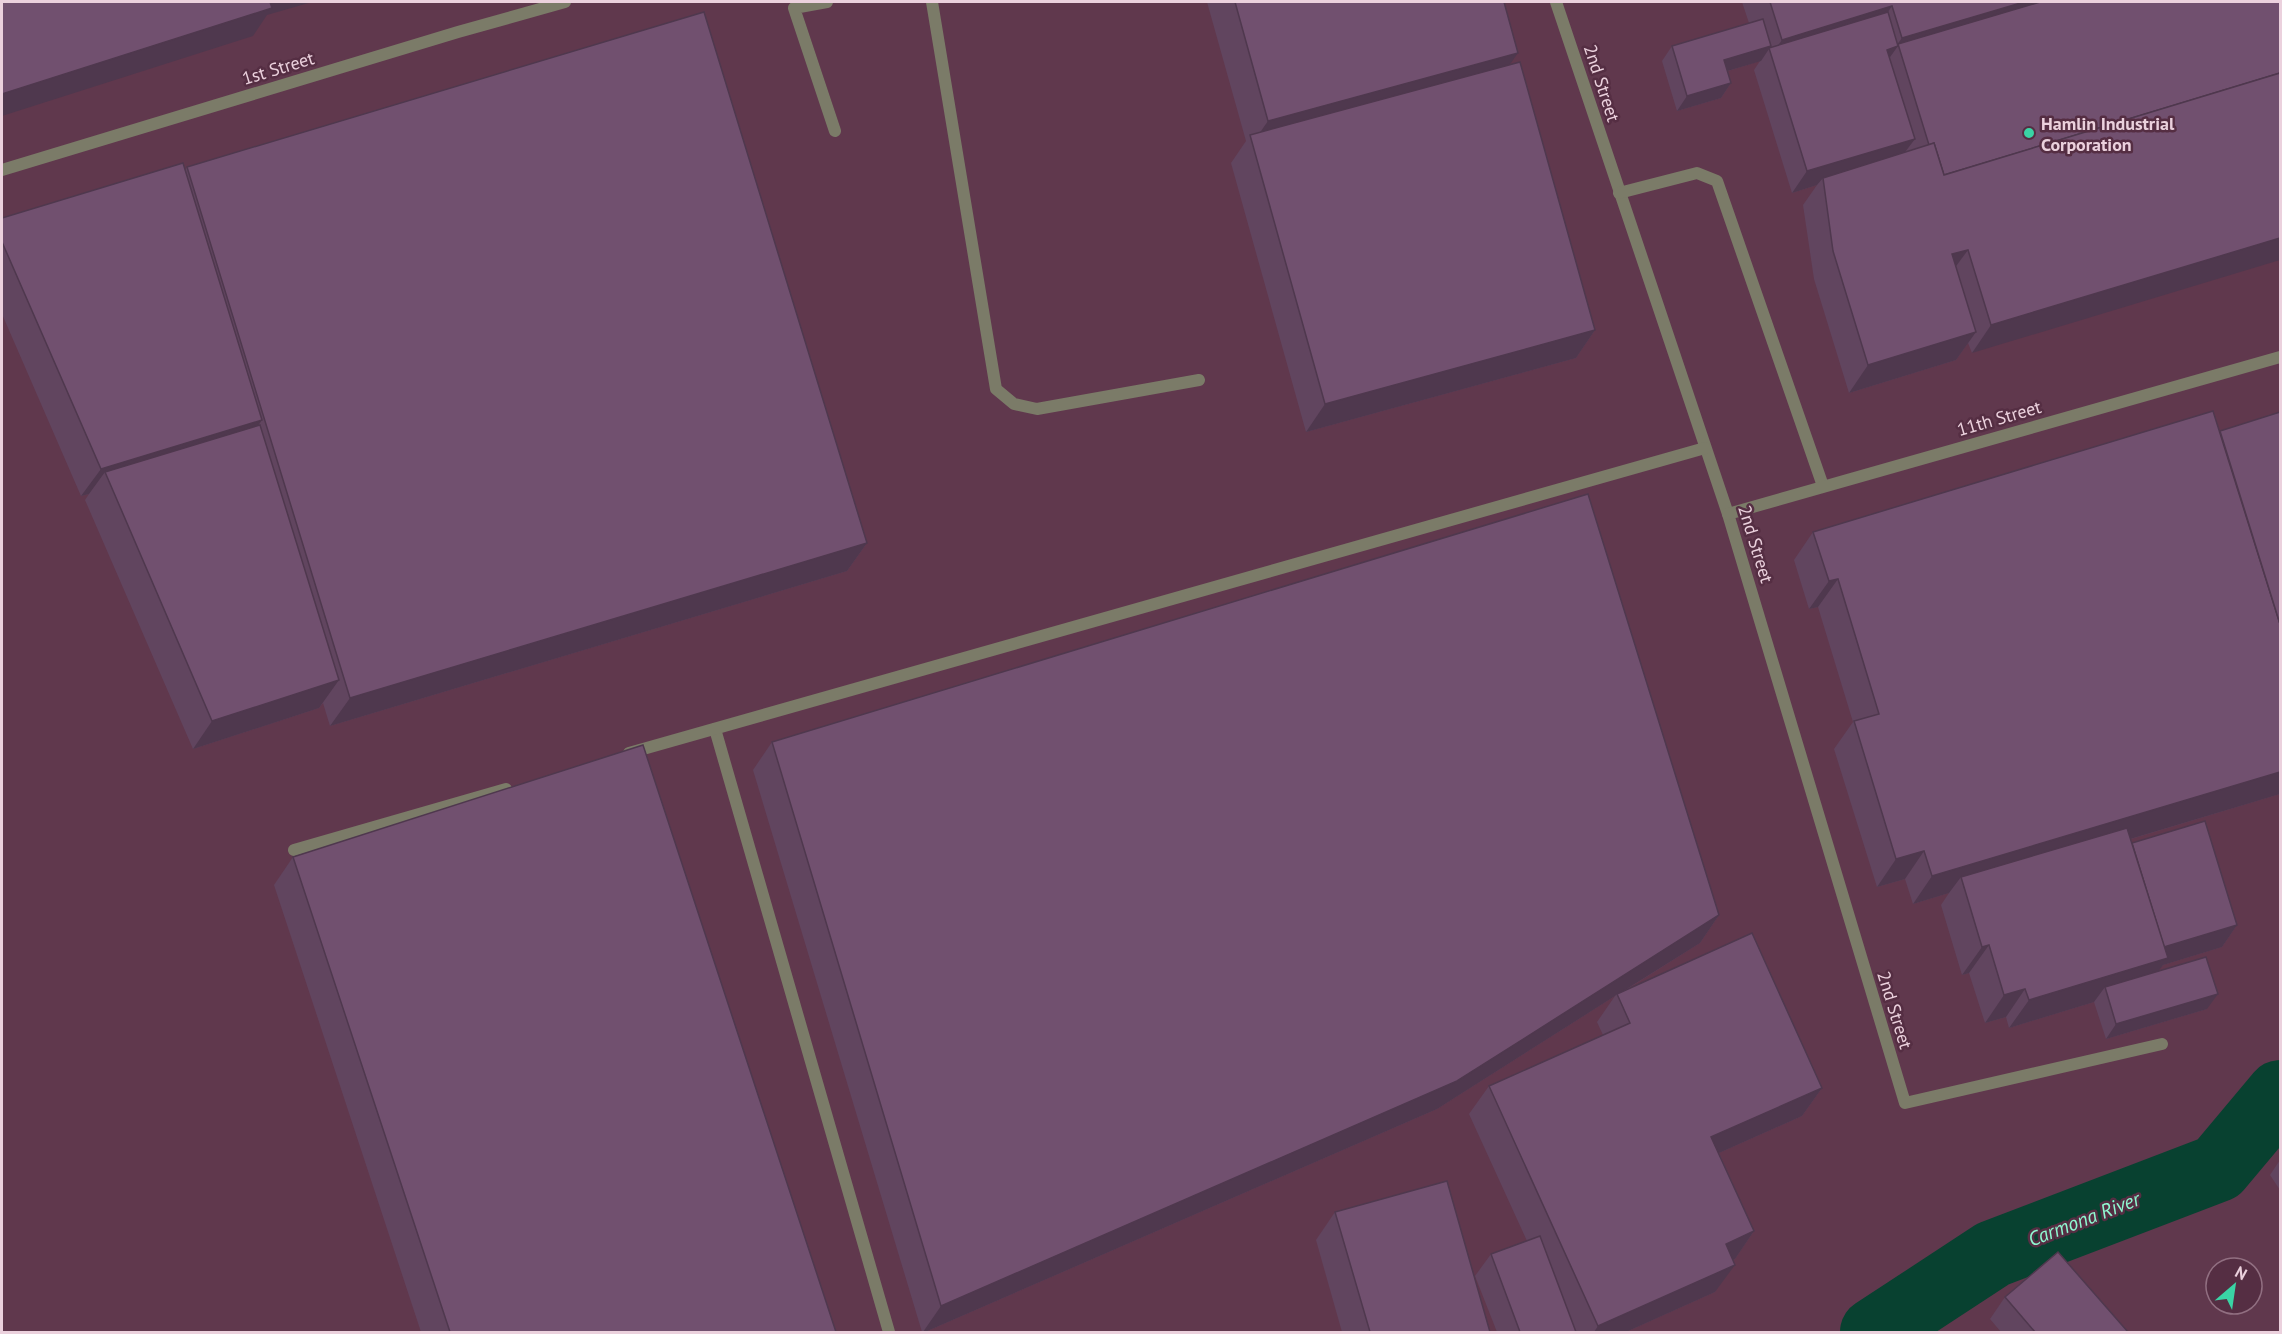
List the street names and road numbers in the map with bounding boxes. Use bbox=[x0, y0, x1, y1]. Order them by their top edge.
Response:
street label: 2nd Street bbox=[1579, 41, 1625, 125]
street label: 1st Street bbox=[239, 46, 317, 90]
street label: 11th Street bbox=[1954, 395, 2044, 441]
street label: 2nd Street bbox=[1733, 502, 1779, 586]
street label: 2nd Street bbox=[1872, 968, 1918, 1052]

